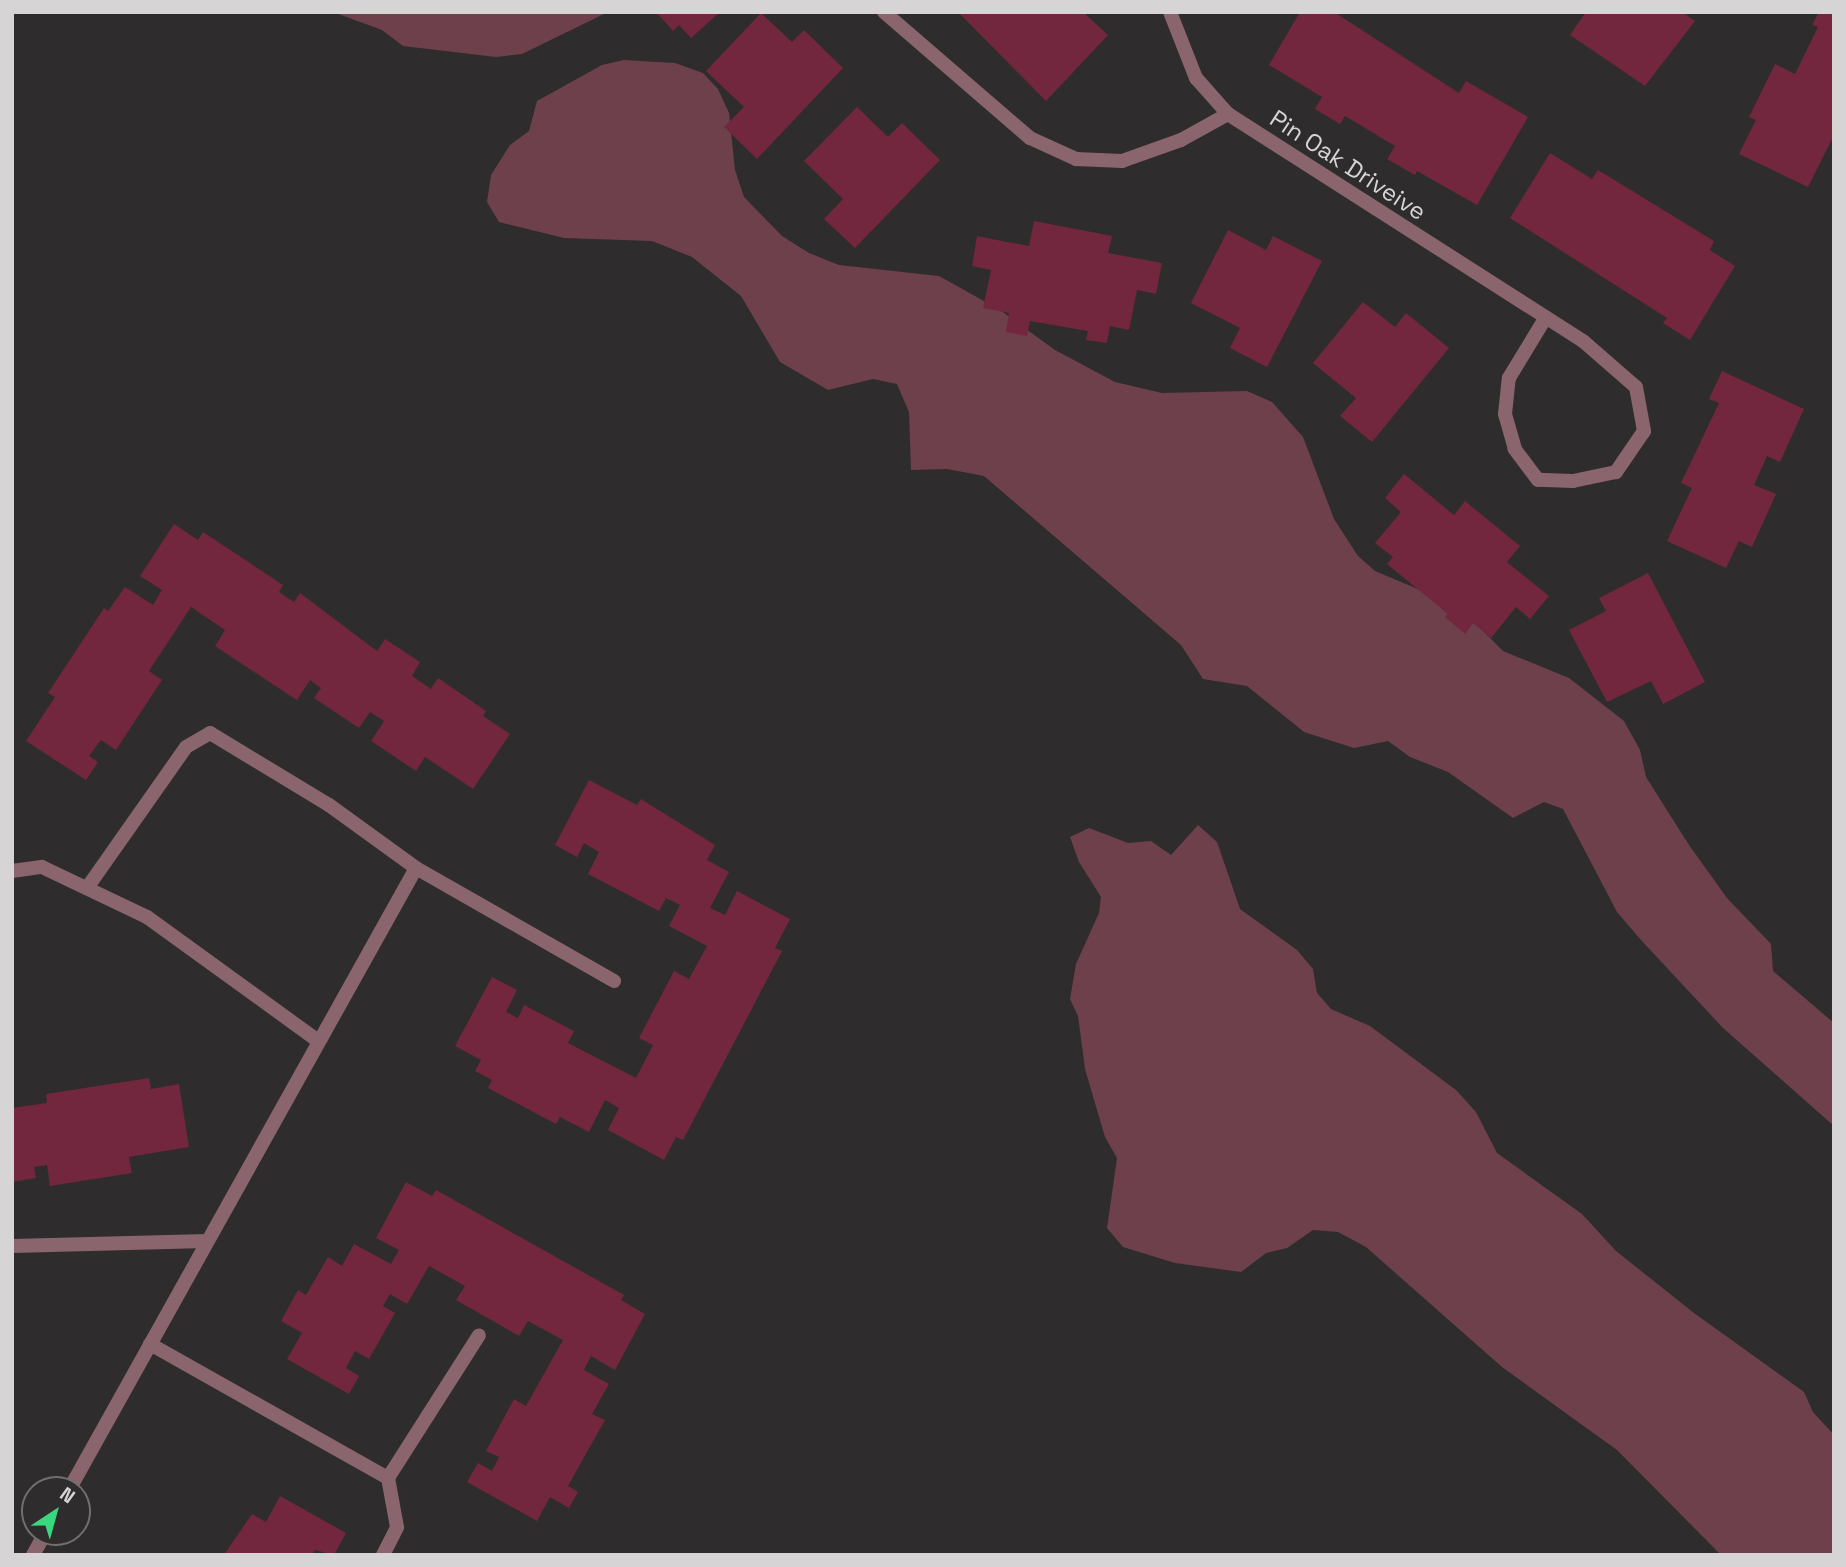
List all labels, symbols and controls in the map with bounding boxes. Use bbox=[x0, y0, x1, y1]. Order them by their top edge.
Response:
street label: Pin Oak Driveive bbox=[1265, 104, 1431, 226]
north arrow bbox=[21, 1476, 91, 1546]
text: N bbox=[55, 1481, 80, 1509]

